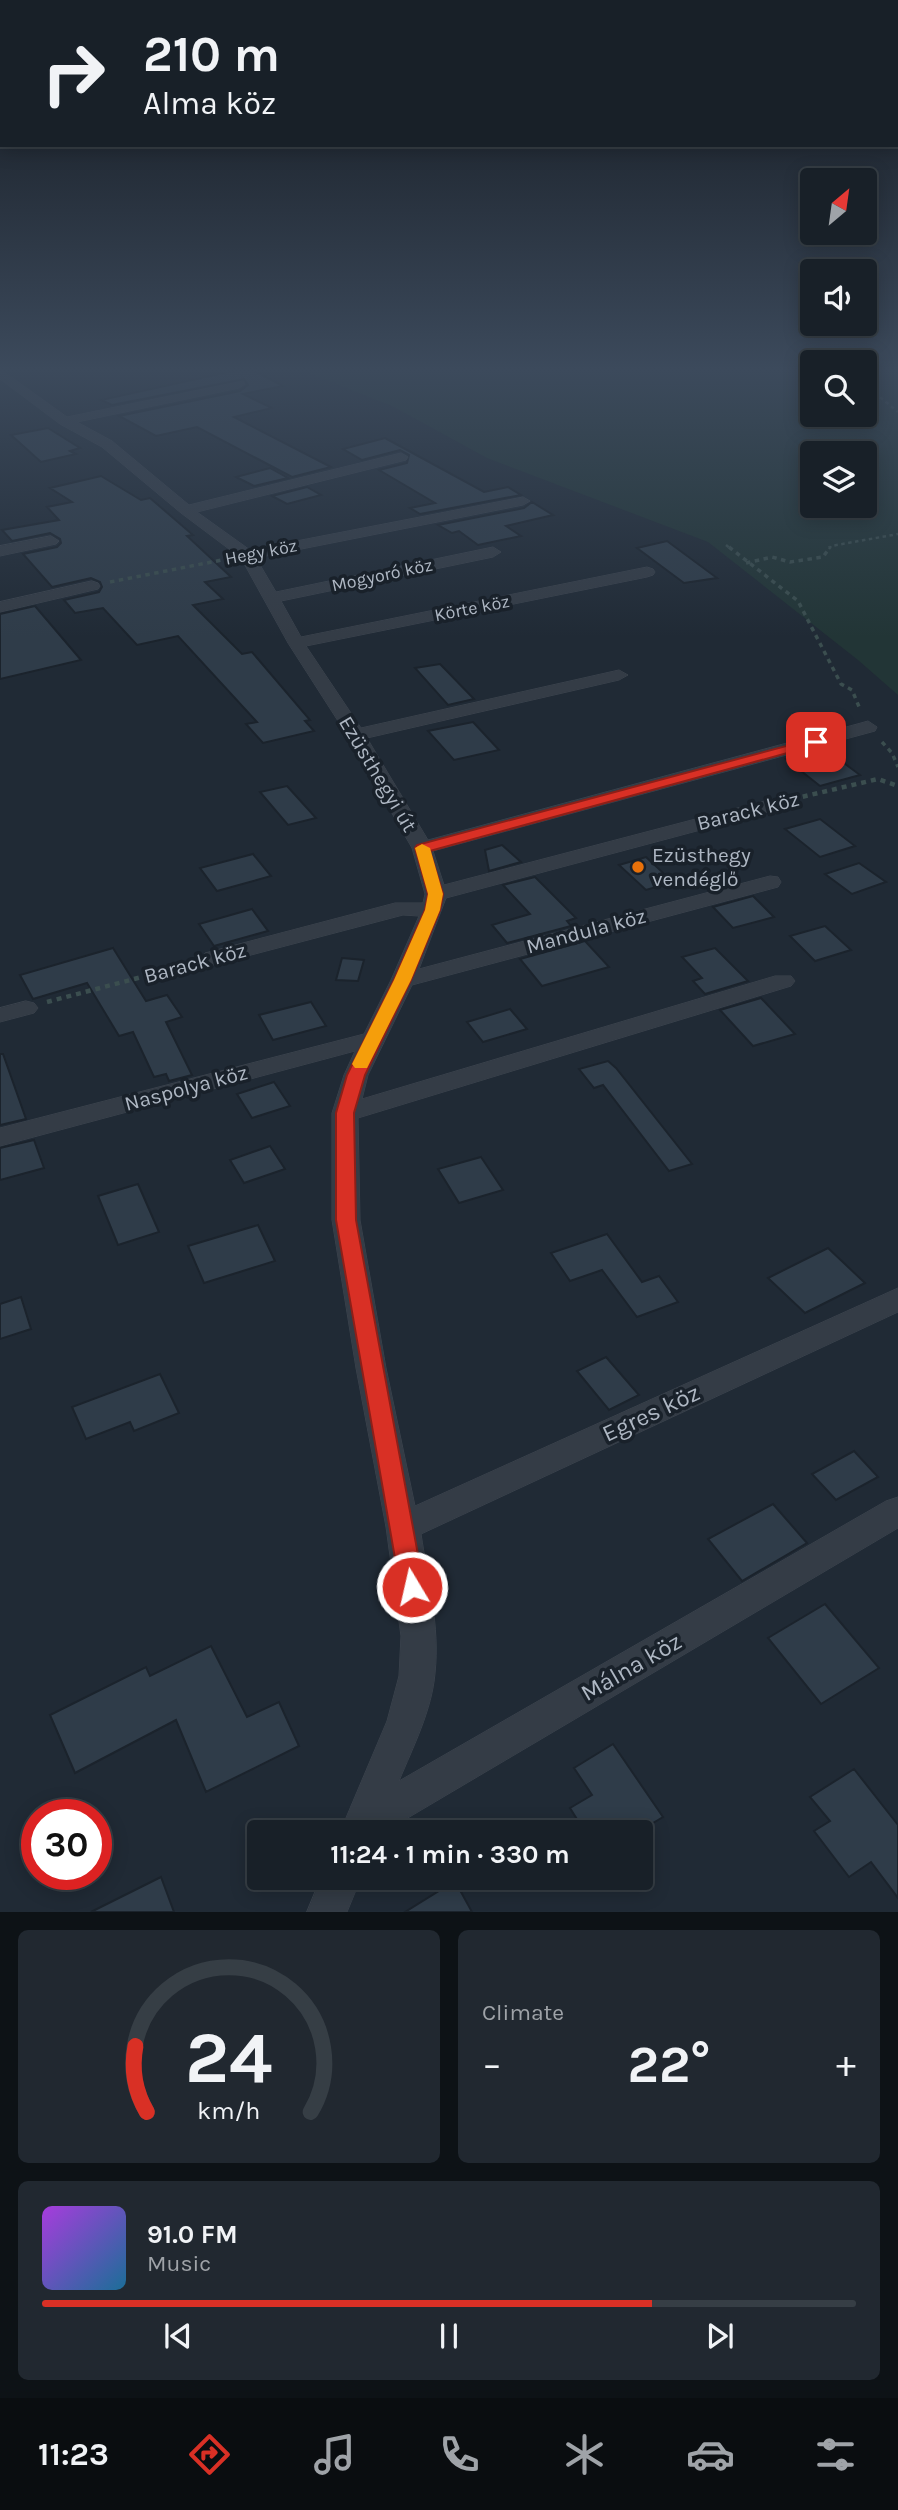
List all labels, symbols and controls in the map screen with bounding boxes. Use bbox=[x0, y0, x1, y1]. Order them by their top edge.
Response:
text: 210 m bbox=[143, 26, 280, 83]
icon: right bbox=[28, 28, 119, 119]
text: Alma köz bbox=[143, 85, 276, 122]
north arrow bbox=[800, 168, 877, 245]
map controls bbox=[800, 168, 877, 518]
button: sound bbox=[800, 259, 877, 336]
button: search bbox=[800, 350, 877, 427]
button: layers bbox=[800, 441, 877, 518]
street label: Hegy köz bbox=[223, 534, 299, 570]
street label: Mogyoró köz bbox=[329, 554, 435, 596]
street label: Körte köz bbox=[433, 590, 511, 626]
street label: Ezüsthegyi út bbox=[334, 712, 422, 836]
pin bbox=[786, 712, 846, 772]
icon: arrive bbox=[797, 723, 835, 761]
street label: Barack köz bbox=[694, 787, 802, 835]
place label: Ezüsthegy vendéglő bbox=[652, 843, 751, 891]
marker: Ezüsthegy vendéglő bbox=[630, 859, 646, 875]
street label: Mandula köz bbox=[524, 904, 648, 958]
street label: Barack köz bbox=[141, 938, 249, 988]
street label: Naspolya köz bbox=[122, 1060, 250, 1116]
street label: Egres köz bbox=[598, 1378, 704, 1448]
position arrow bbox=[375, 1550, 449, 1624]
street label: Málna köz bbox=[576, 1627, 686, 1707]
speed limit sign: 30 bbox=[21, 1799, 112, 1890]
text: 11:24 · 1 min · 330 m bbox=[330, 1839, 570, 1870]
text: Climate bbox=[482, 1999, 564, 2026]
text: 24 bbox=[185, 2016, 273, 2101]
text: 22° bbox=[627, 2034, 711, 2095]
text: − bbox=[482, 2042, 502, 2087]
text: + bbox=[836, 2042, 856, 2087]
text: km/h bbox=[197, 2096, 261, 2125]
text: 91.0 FM bbox=[147, 2219, 238, 2250]
text: Music bbox=[147, 2250, 211, 2277]
icon: previous bbox=[159, 2317, 197, 2355]
icon: pause bbox=[430, 2317, 468, 2355]
icon: next bbox=[701, 2317, 739, 2355]
icon: directions bbox=[185, 2430, 234, 2479]
icon: music bbox=[310, 2430, 359, 2479]
icon: phone bbox=[435, 2430, 484, 2479]
icon: climate bbox=[560, 2430, 609, 2479]
icon: car bbox=[686, 2430, 735, 2479]
icon: filters bbox=[811, 2430, 860, 2479]
text: 11:23 bbox=[38, 2436, 109, 2473]

